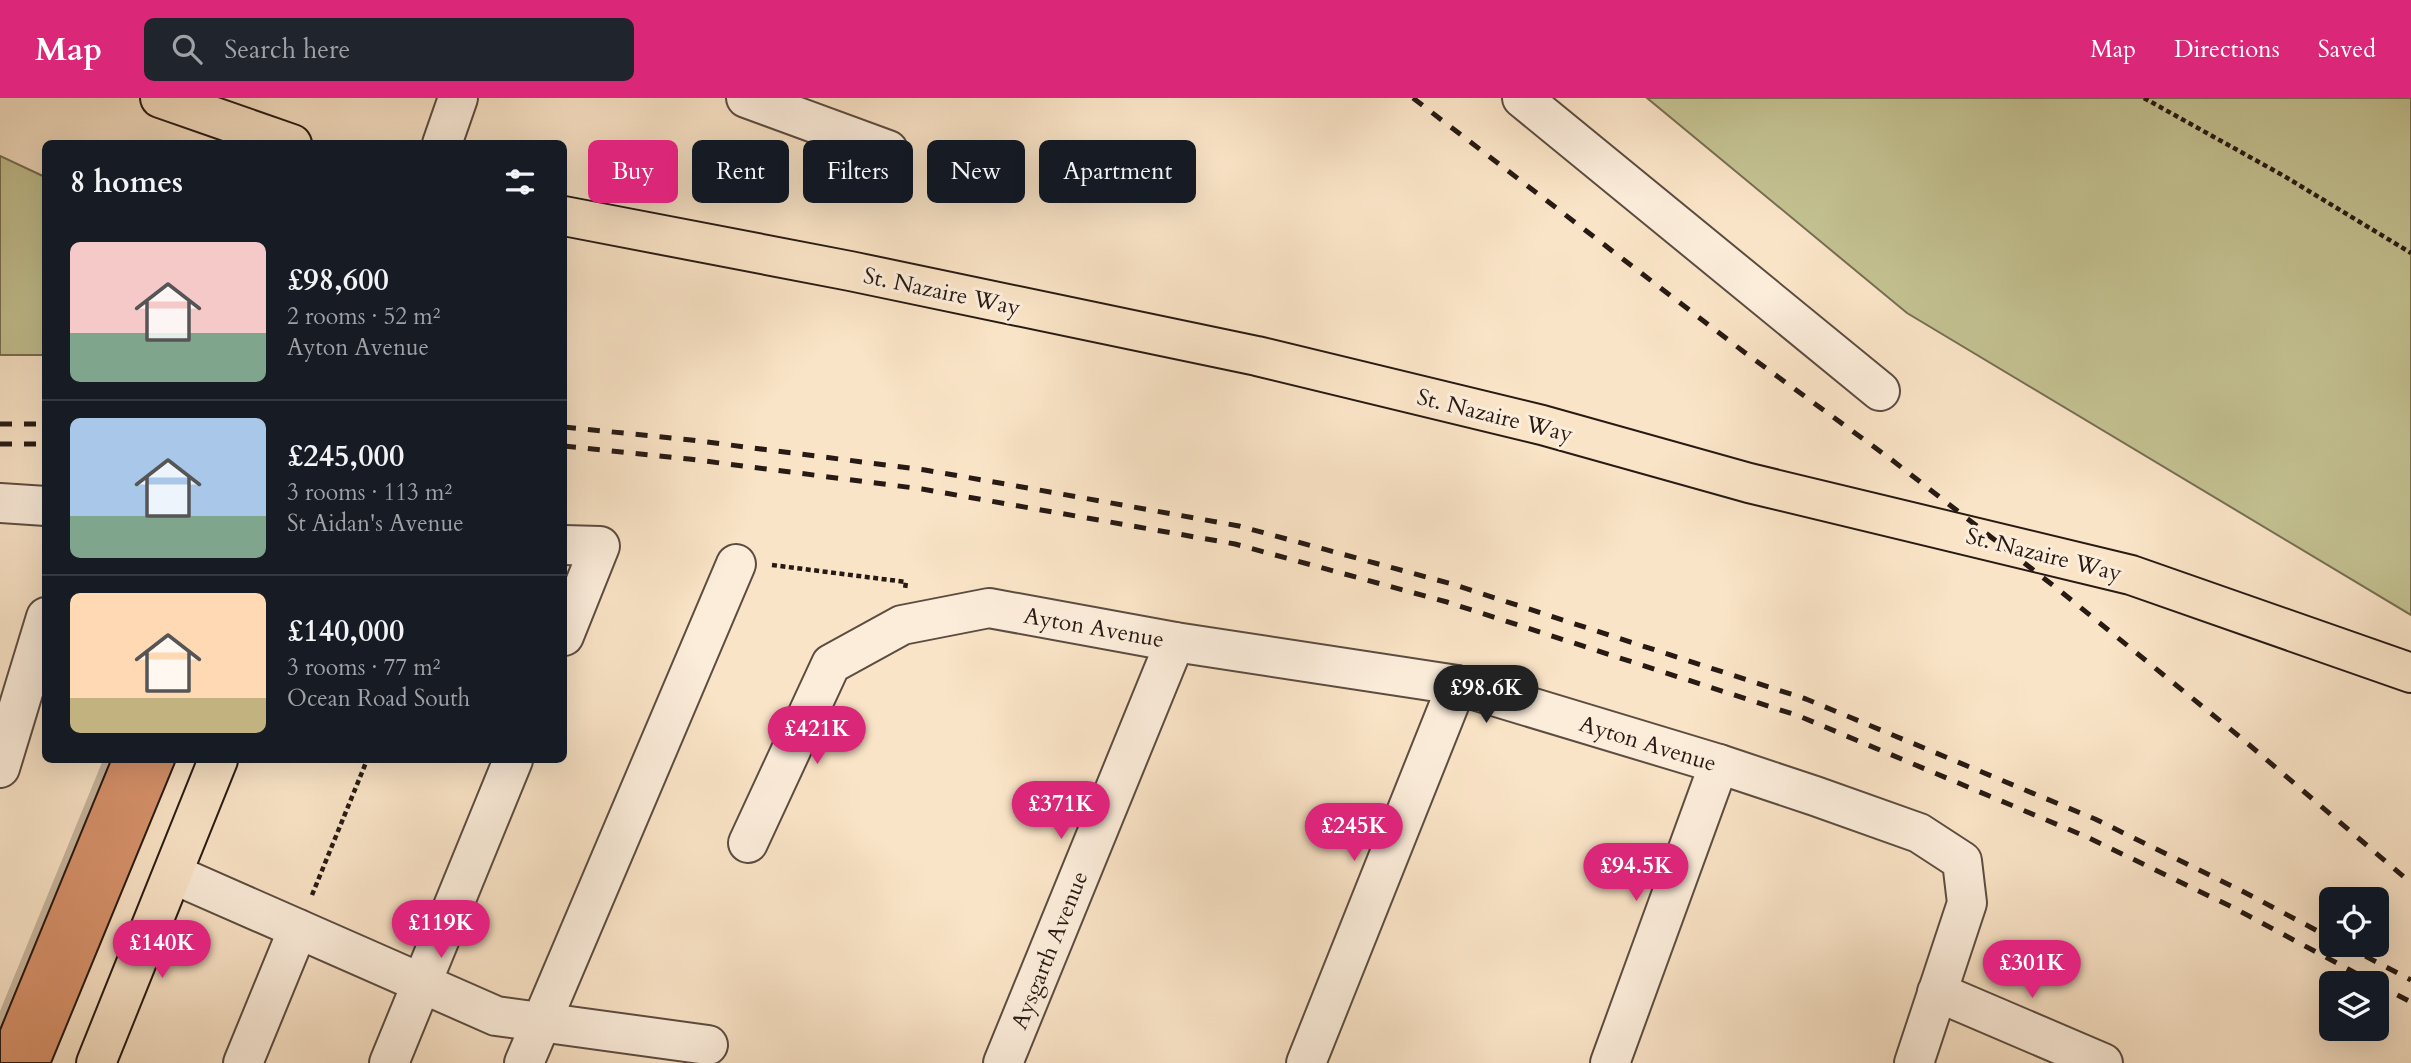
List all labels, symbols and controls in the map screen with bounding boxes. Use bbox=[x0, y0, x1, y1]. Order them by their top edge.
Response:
search box bbox=[144, 18, 634, 81]
text: Map bbox=[35, 27, 102, 72]
icon: search bbox=[168, 30, 206, 68]
text: Search here bbox=[224, 32, 350, 67]
text: Map bbox=[2090, 33, 2136, 66]
text: Directions bbox=[2174, 33, 2280, 66]
text: Saved bbox=[2318, 33, 2376, 66]
chip: Buy bbox=[588, 140, 678, 203]
chip: Rent bbox=[692, 140, 789, 203]
chip: Filters bbox=[803, 140, 913, 203]
chip: New bbox=[927, 140, 1025, 203]
chip: Apartment bbox=[1039, 140, 1196, 203]
text: 8 homes bbox=[70, 162, 183, 203]
icon: filters bbox=[501, 163, 539, 201]
text: £98,600 bbox=[287, 260, 389, 301]
street label: St. Nazaire Way bbox=[861, 260, 1023, 323]
icon: home bbox=[126, 270, 210, 354]
text: 2 rooms · 52 m² bbox=[287, 301, 440, 332]
text: Ayton Avenue bbox=[287, 332, 429, 363]
street label: St. Nazaire Way bbox=[1414, 381, 1576, 450]
text: £245,000 bbox=[287, 436, 404, 477]
icon: home bbox=[126, 446, 210, 530]
text: 3 rooms · 113 m² bbox=[287, 477, 452, 508]
text: St Aidan's Avenue bbox=[287, 508, 464, 539]
street label: St. Nazaire Way bbox=[1963, 520, 2125, 589]
street label: Ayton Avenue bbox=[1021, 600, 1167, 655]
text: £140,000 bbox=[287, 611, 404, 652]
icon: home bbox=[126, 621, 210, 705]
text: 3 rooms · 77 m² bbox=[287, 652, 440, 683]
pin: £98.6K bbox=[1429, 666, 1543, 725]
text: £98.6K bbox=[1449, 672, 1523, 703]
text: Ocean Road South bbox=[287, 683, 470, 714]
pin: £421K bbox=[768, 706, 866, 766]
street label: Ayton Avenue bbox=[1575, 708, 1720, 779]
text: £421K bbox=[784, 713, 850, 744]
pin: £371K bbox=[1012, 782, 1110, 841]
text: £371K bbox=[1028, 788, 1094, 819]
pin: £245K bbox=[1305, 804, 1403, 863]
text: £245K bbox=[1321, 810, 1387, 841]
pin: £94.5K bbox=[1579, 844, 1693, 903]
text: £94.5K bbox=[1599, 850, 1673, 881]
street label: Aysgarth Avenue bbox=[1004, 866, 1095, 1034]
map controls bbox=[2319, 887, 2389, 1041]
button: locate bbox=[2319, 887, 2389, 957]
pin: £119K bbox=[392, 900, 490, 960]
text: £119K bbox=[408, 907, 474, 938]
pin: £140K bbox=[113, 920, 211, 980]
text: £140K bbox=[129, 927, 195, 958]
pin: £301K bbox=[1983, 940, 2081, 1000]
text: £301K bbox=[1999, 947, 2065, 978]
button: layers bbox=[2319, 971, 2389, 1041]

